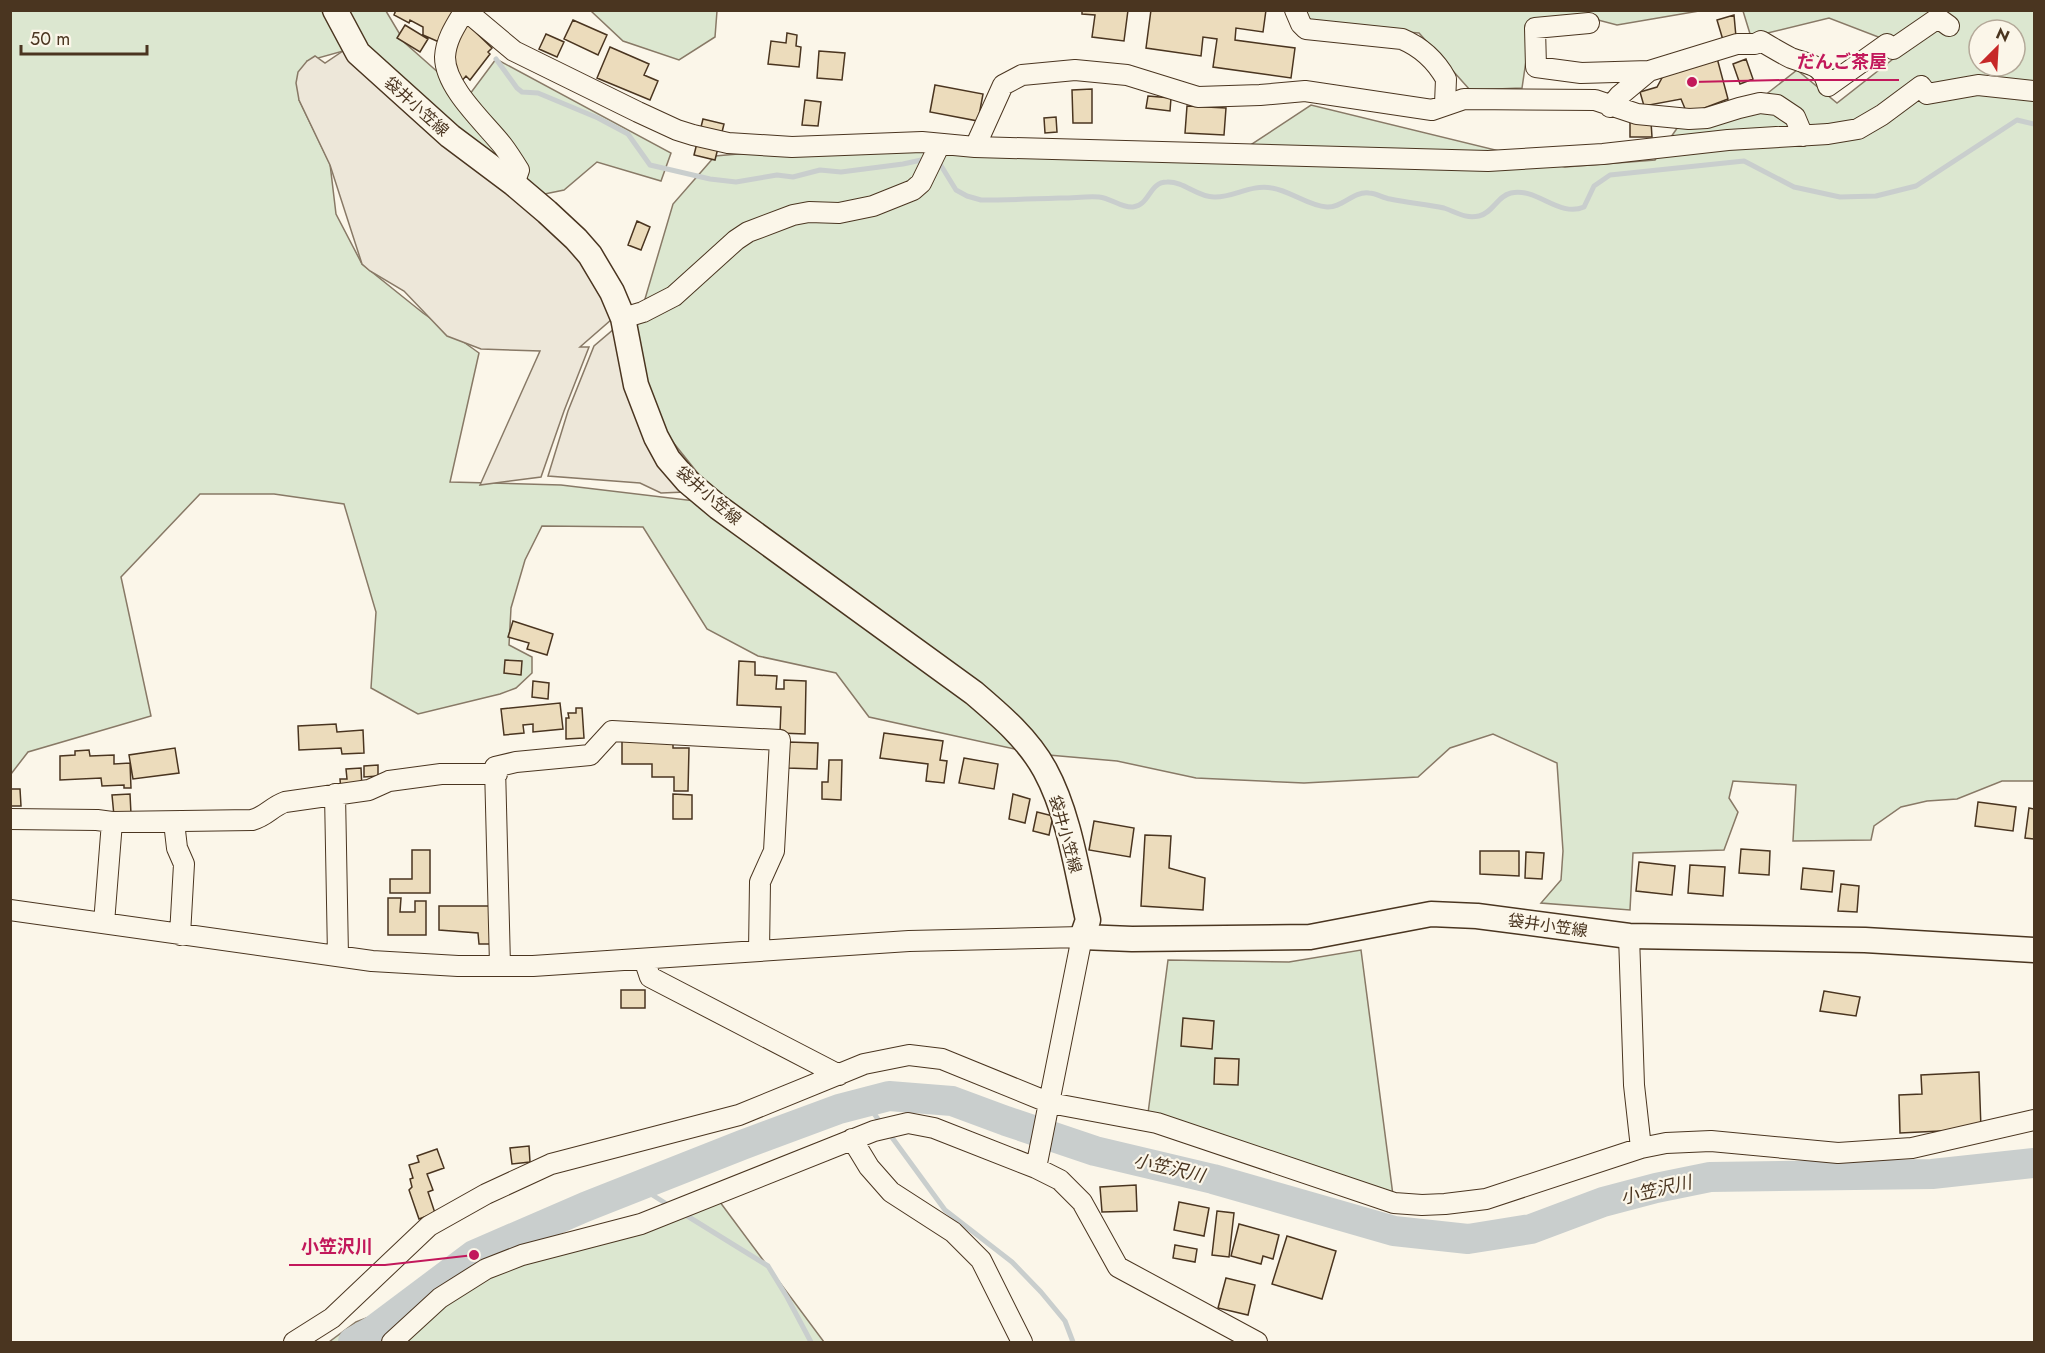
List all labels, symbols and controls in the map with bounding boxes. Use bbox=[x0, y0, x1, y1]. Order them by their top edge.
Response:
scale bar bbox=[21, 18, 147, 56]
north arrow bbox=[1967, 18, 2027, 78]
text: N bbox=[1992, 22, 2013, 48]
text: 50 m bbox=[30, 26, 70, 52]
callout: だんご茶屋 bbox=[1785, 44, 1899, 80]
text: だんご茶屋 bbox=[1797, 49, 1887, 75]
street label: 袋井小笠線 bbox=[379, 71, 454, 142]
street label: 袋井小笠線 bbox=[671, 460, 746, 530]
street label: 袋井小笠線 bbox=[1043, 793, 1088, 876]
street label: 袋井小笠線 bbox=[1507, 909, 1589, 942]
water label: 小笠沢川 bbox=[1131, 1147, 1209, 1189]
water label: 小笠沢川 bbox=[1618, 1169, 1696, 1211]
callout: 小笠沢川 bbox=[289, 1229, 385, 1265]
text: 小笠沢川 bbox=[301, 1234, 373, 1260]

